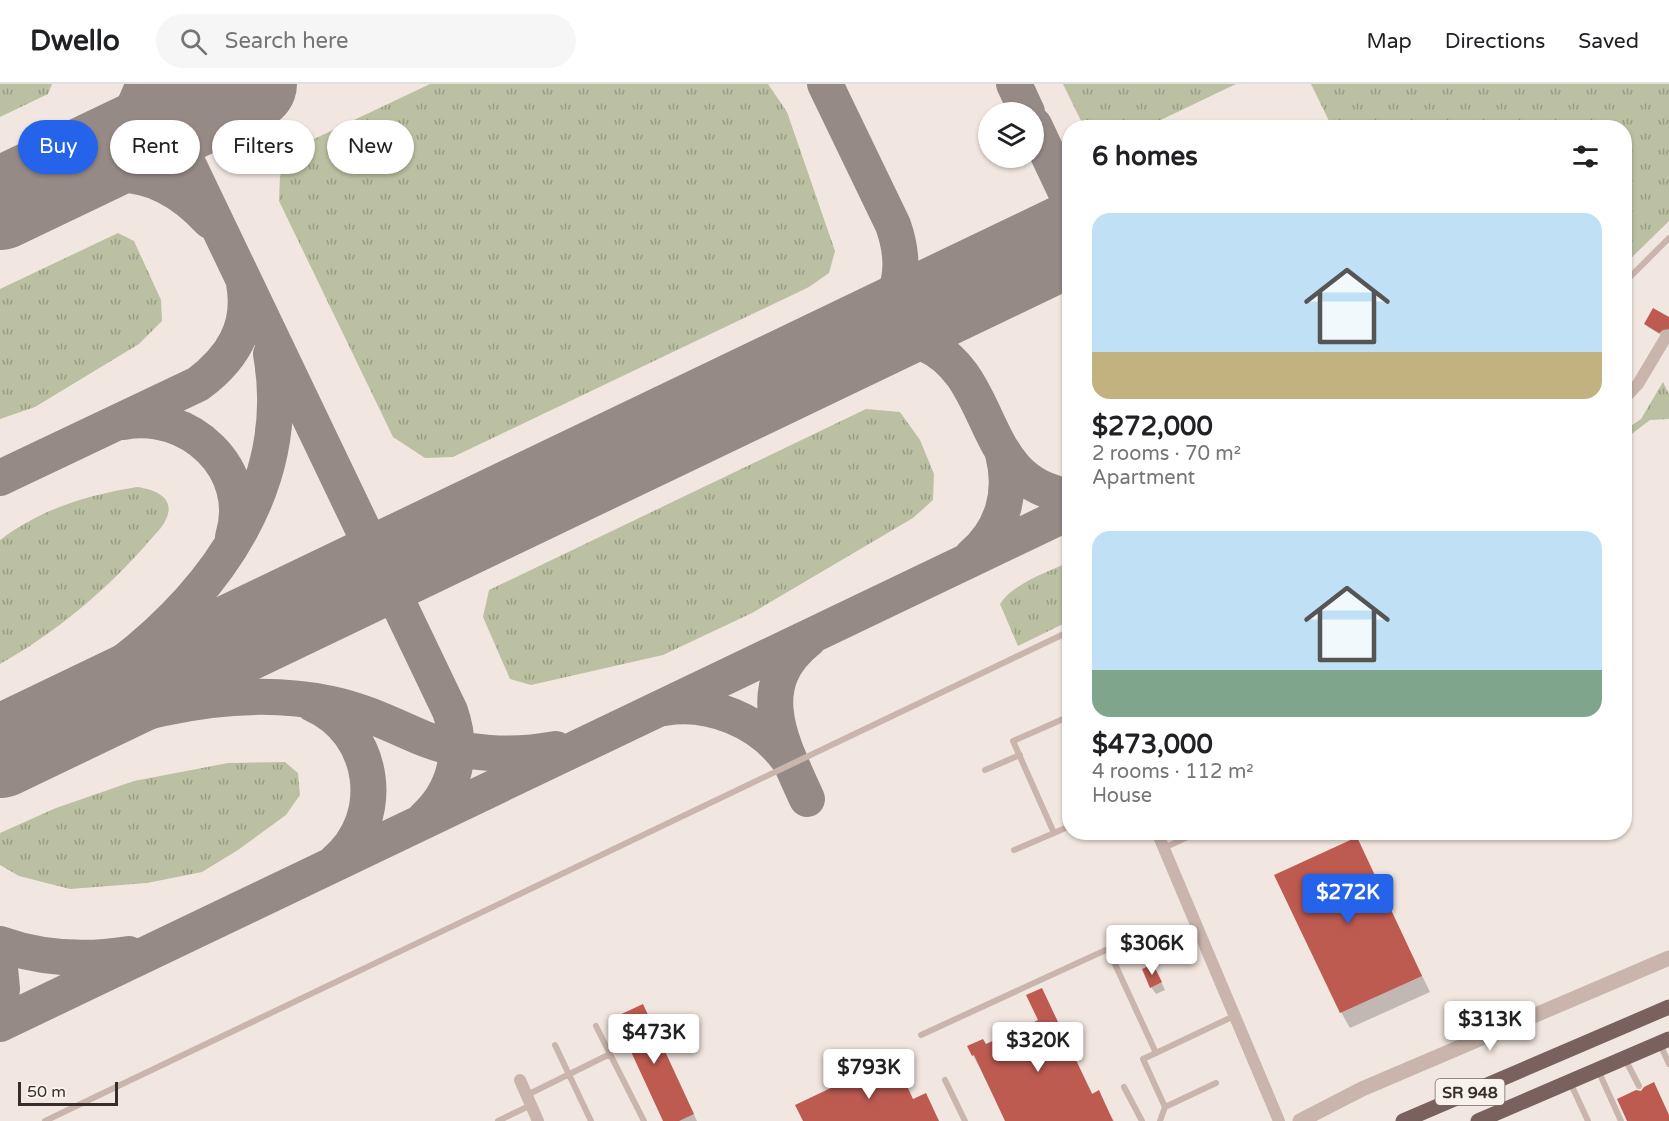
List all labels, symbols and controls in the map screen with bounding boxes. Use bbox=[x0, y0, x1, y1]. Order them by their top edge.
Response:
search box bbox=[156, 14, 576, 68]
text: Dwello bbox=[30, 24, 120, 58]
icon: search bbox=[177, 25, 210, 58]
text: Search here bbox=[225, 28, 349, 54]
text: Map bbox=[1366, 29, 1412, 54]
text: Directions bbox=[1445, 29, 1545, 54]
text: Saved bbox=[1578, 29, 1639, 54]
map controls bbox=[978, 102, 1044, 168]
button: layers bbox=[978, 102, 1044, 168]
chip: Buy bbox=[18, 120, 98, 174]
chip: Rent bbox=[110, 120, 200, 174]
chip: Filters bbox=[212, 120, 315, 174]
chip: New bbox=[327, 120, 414, 174]
icon: filters bbox=[1569, 140, 1602, 173]
text: 6 homes bbox=[1092, 141, 1198, 172]
icon: home bbox=[1293, 252, 1401, 360]
text: $272,000 bbox=[1092, 411, 1213, 442]
text: 2 rooms · 70 m² bbox=[1092, 442, 1241, 466]
text: Apartment bbox=[1092, 466, 1195, 490]
icon: home bbox=[1293, 570, 1401, 678]
text: $473,000 bbox=[1092, 729, 1213, 760]
text: 4 rooms · 112 m² bbox=[1092, 760, 1254, 784]
text: House bbox=[1092, 784, 1152, 808]
pin: $272K bbox=[1306, 874, 1390, 925]
text: $272K bbox=[1316, 881, 1380, 905]
pin: $306K bbox=[1110, 925, 1194, 976]
text: $306K bbox=[1120, 932, 1184, 956]
pin: $313K bbox=[1448, 1001, 1532, 1052]
text: $313K bbox=[1458, 1008, 1522, 1032]
pin: $473K bbox=[612, 1014, 696, 1065]
text: $473K bbox=[622, 1021, 686, 1045]
pin: $320K bbox=[996, 1022, 1080, 1073]
text: $320K bbox=[1006, 1029, 1070, 1053]
pin: $793K bbox=[827, 1049, 911, 1100]
text: $793K bbox=[837, 1056, 901, 1080]
scale bar bbox=[18, 1079, 118, 1106]
road number: SR 948 bbox=[1436, 1079, 1504, 1105]
text: 50 m bbox=[27, 1082, 66, 1102]

